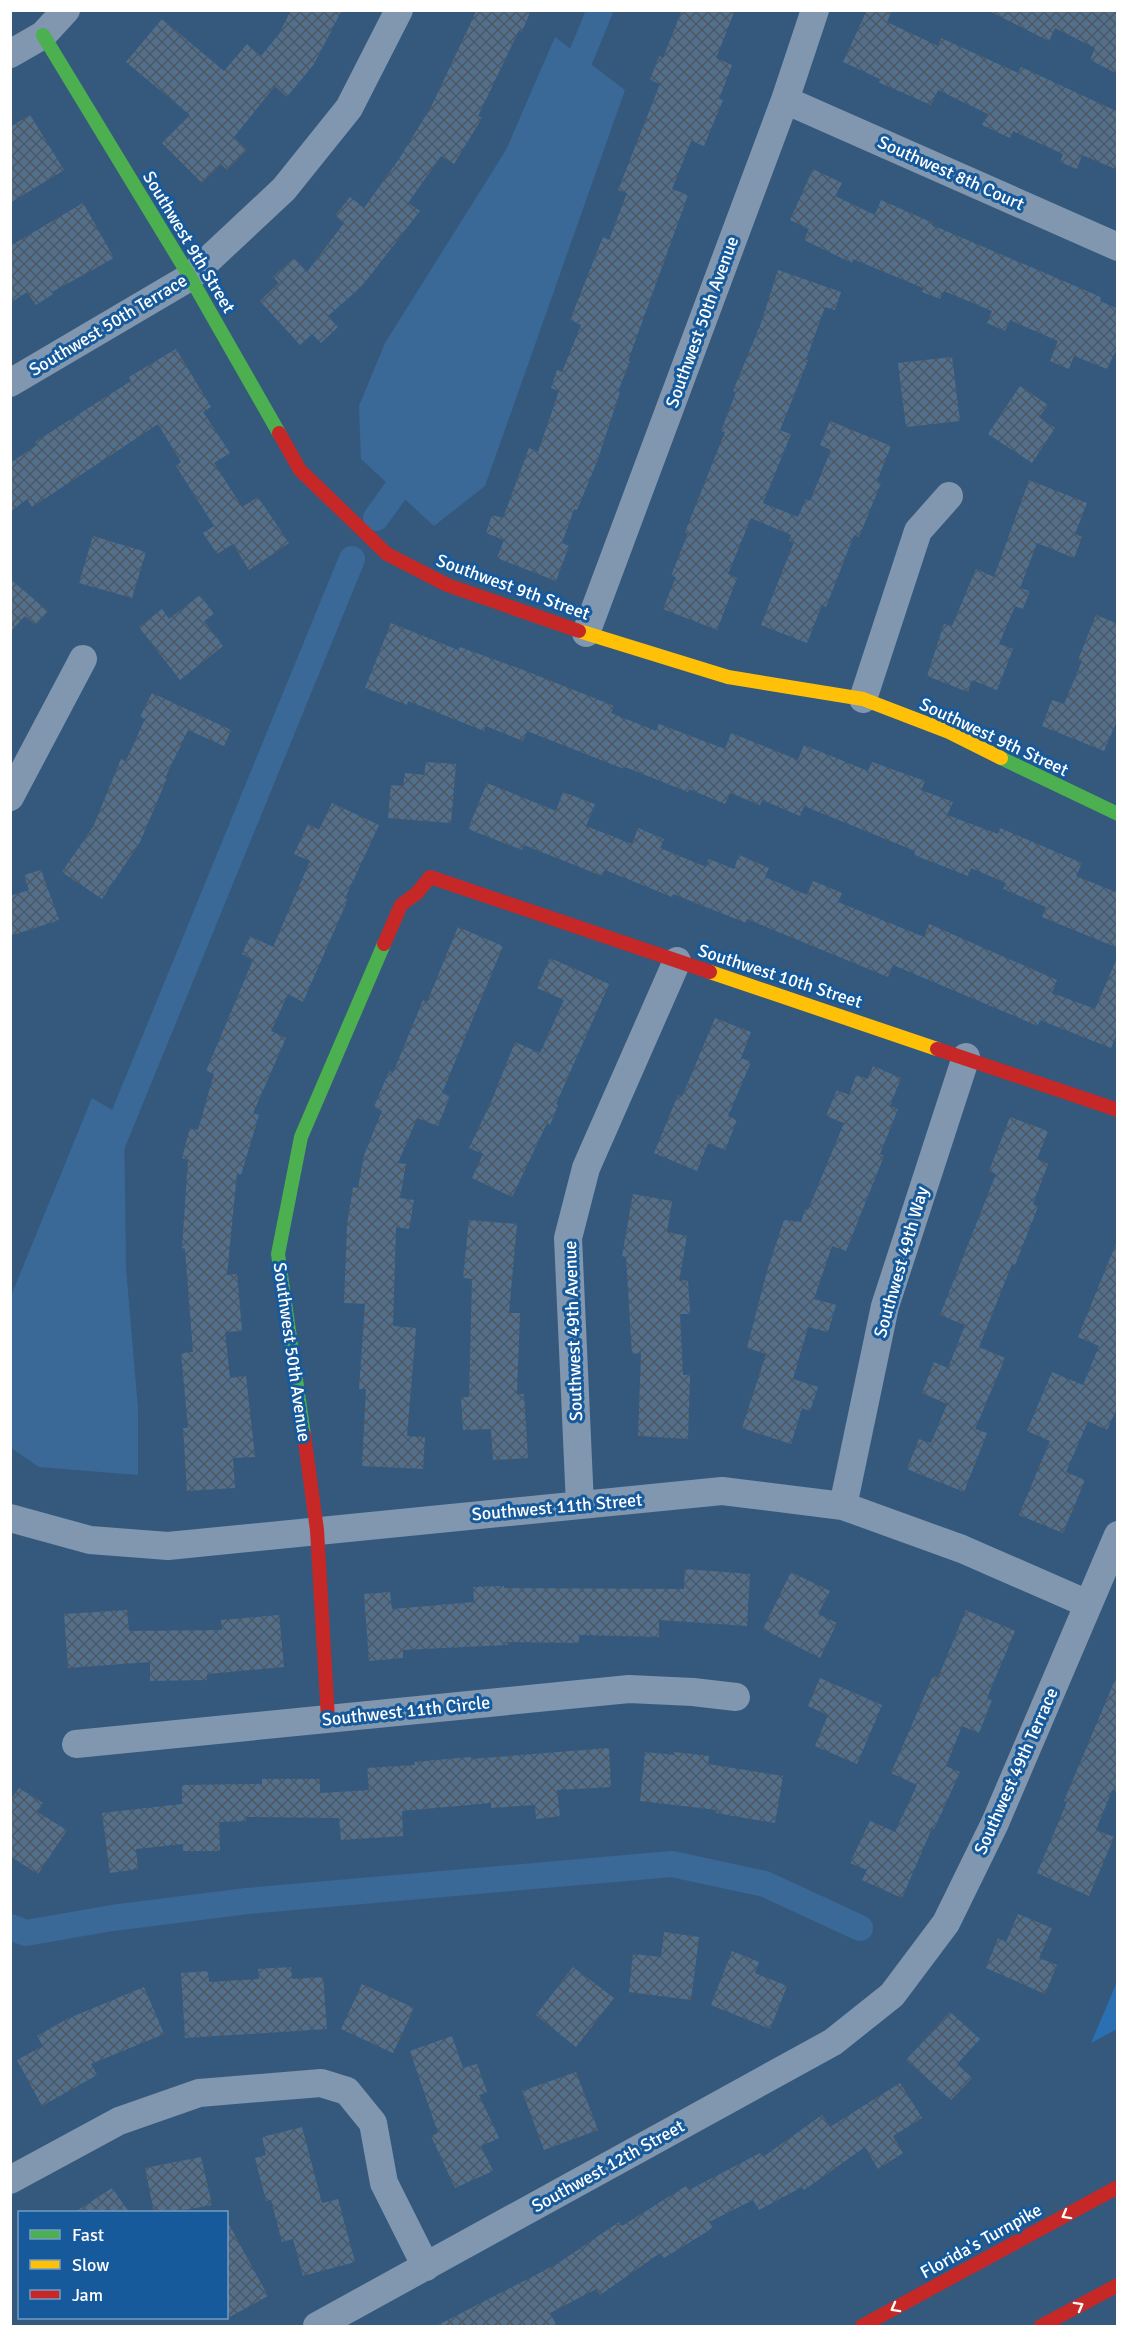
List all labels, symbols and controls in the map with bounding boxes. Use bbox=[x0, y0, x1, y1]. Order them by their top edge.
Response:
street label: Southwest 8th Court bbox=[874, 131, 1028, 215]
street label: Southwest 9th Street bbox=[138, 167, 240, 317]
street label: Southwest 50th Avenue bbox=[661, 233, 743, 411]
street label: Southwest 50th Terrace bbox=[25, 269, 191, 381]
street label: Southwest 9th Street bbox=[433, 549, 593, 625]
street label: Southwest 9th Street bbox=[916, 693, 1072, 781]
street label: Southwest 10th Street bbox=[695, 939, 865, 1013]
street label: Southwest 49th Way bbox=[869, 1183, 933, 1340]
street label: Southwest 49th Avenue bbox=[559, 1240, 587, 1422]
street label: Southwest 50th Avenue bbox=[269, 1261, 315, 1443]
street label: Southwest 11th Street bbox=[471, 1489, 643, 1525]
street label: Southwest 49th Terrace bbox=[969, 1684, 1063, 1858]
street label: Southwest 11th Circle bbox=[321, 1691, 491, 1731]
street label: Southwest 12th Street bbox=[528, 2115, 688, 2217]
street label: Florida's Turnpike bbox=[916, 2199, 1046, 2283]
one-way arrow bbox=[1062, 2208, 1072, 2219]
legend bbox=[18, 2211, 228, 2319]
text: Fast bbox=[72, 2224, 104, 2246]
text: Slow bbox=[72, 2254, 109, 2276]
text: Jam bbox=[72, 2284, 103, 2306]
one-way arrow bbox=[891, 2301, 901, 2312]
one-way arrow bbox=[1073, 2302, 1084, 2313]

